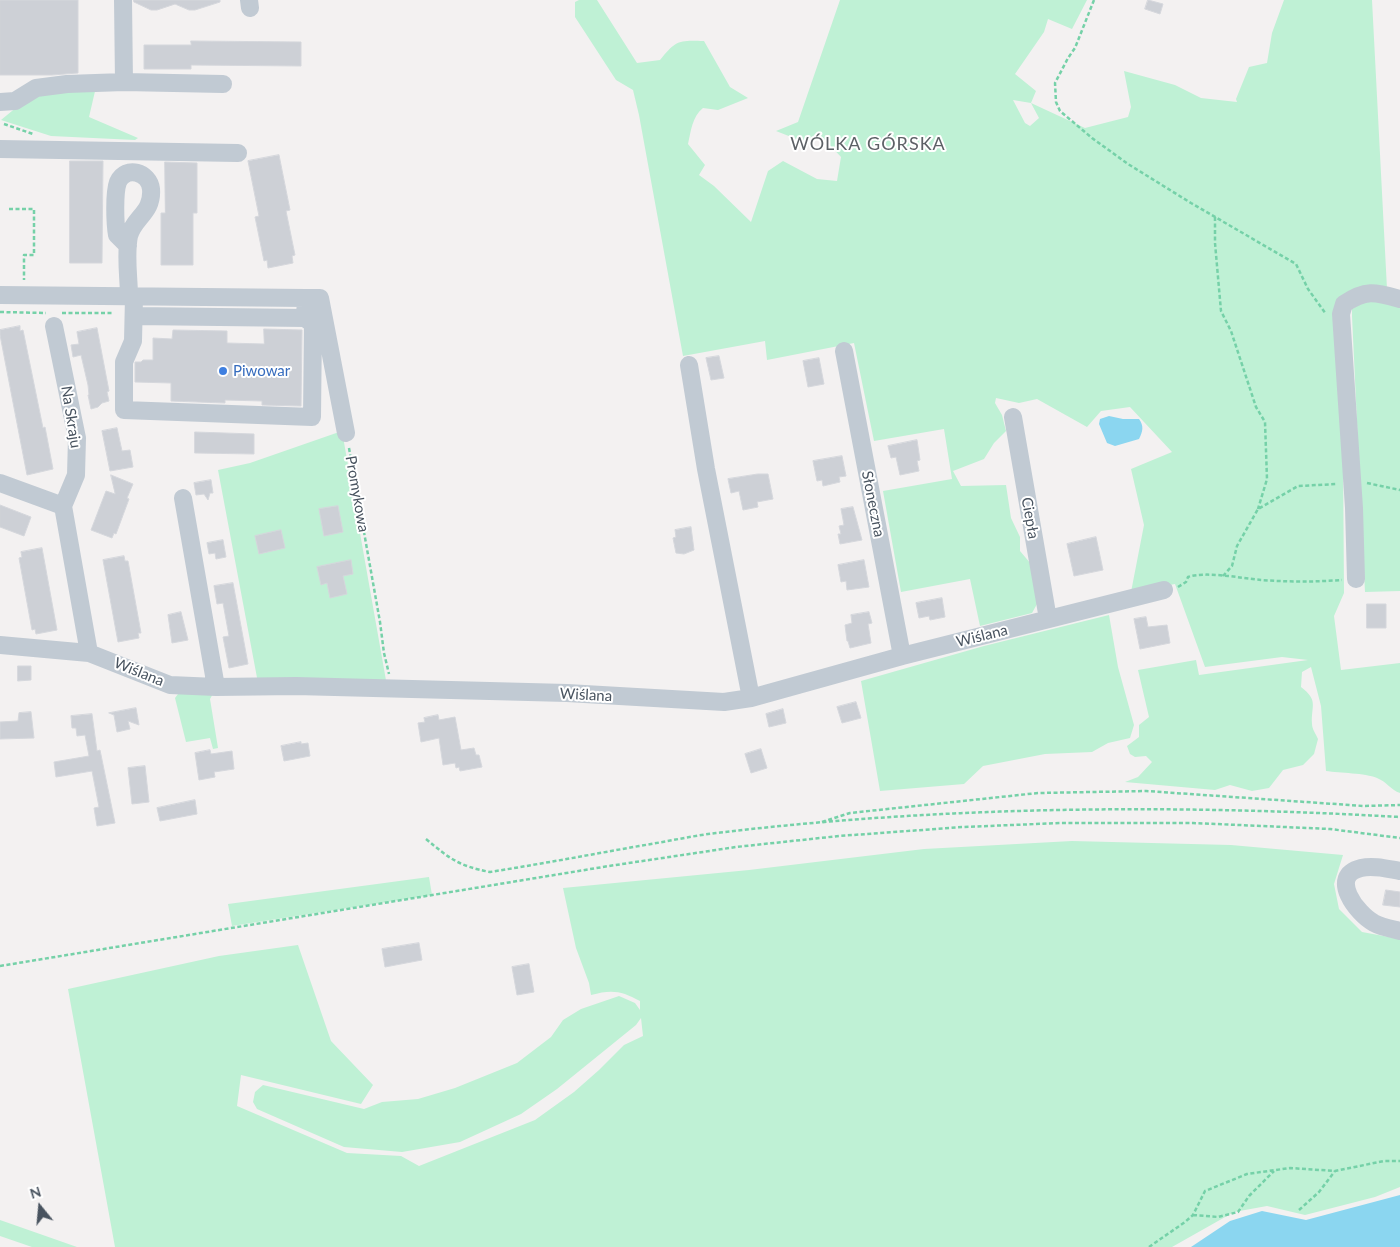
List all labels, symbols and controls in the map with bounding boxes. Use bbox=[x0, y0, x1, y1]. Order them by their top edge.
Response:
district label: WÓLKA GÓRSKA bbox=[789, 133, 947, 155]
place label: Piwowar bbox=[233, 362, 290, 380]
marker: Piwowar bbox=[217, 365, 229, 377]
street label: Na Skraju bbox=[57, 385, 85, 449]
street label: Promykowa bbox=[341, 454, 373, 534]
street label: Słoneczna bbox=[858, 469, 888, 539]
street label: Ciepła bbox=[1017, 496, 1043, 540]
street label: Wiślana bbox=[954, 621, 1010, 651]
street label: Wiślana bbox=[111, 654, 167, 690]
street label: Wiślana bbox=[559, 685, 613, 705]
north arrow bbox=[15, 1182, 65, 1232]
text: N bbox=[28, 1182, 43, 1202]

